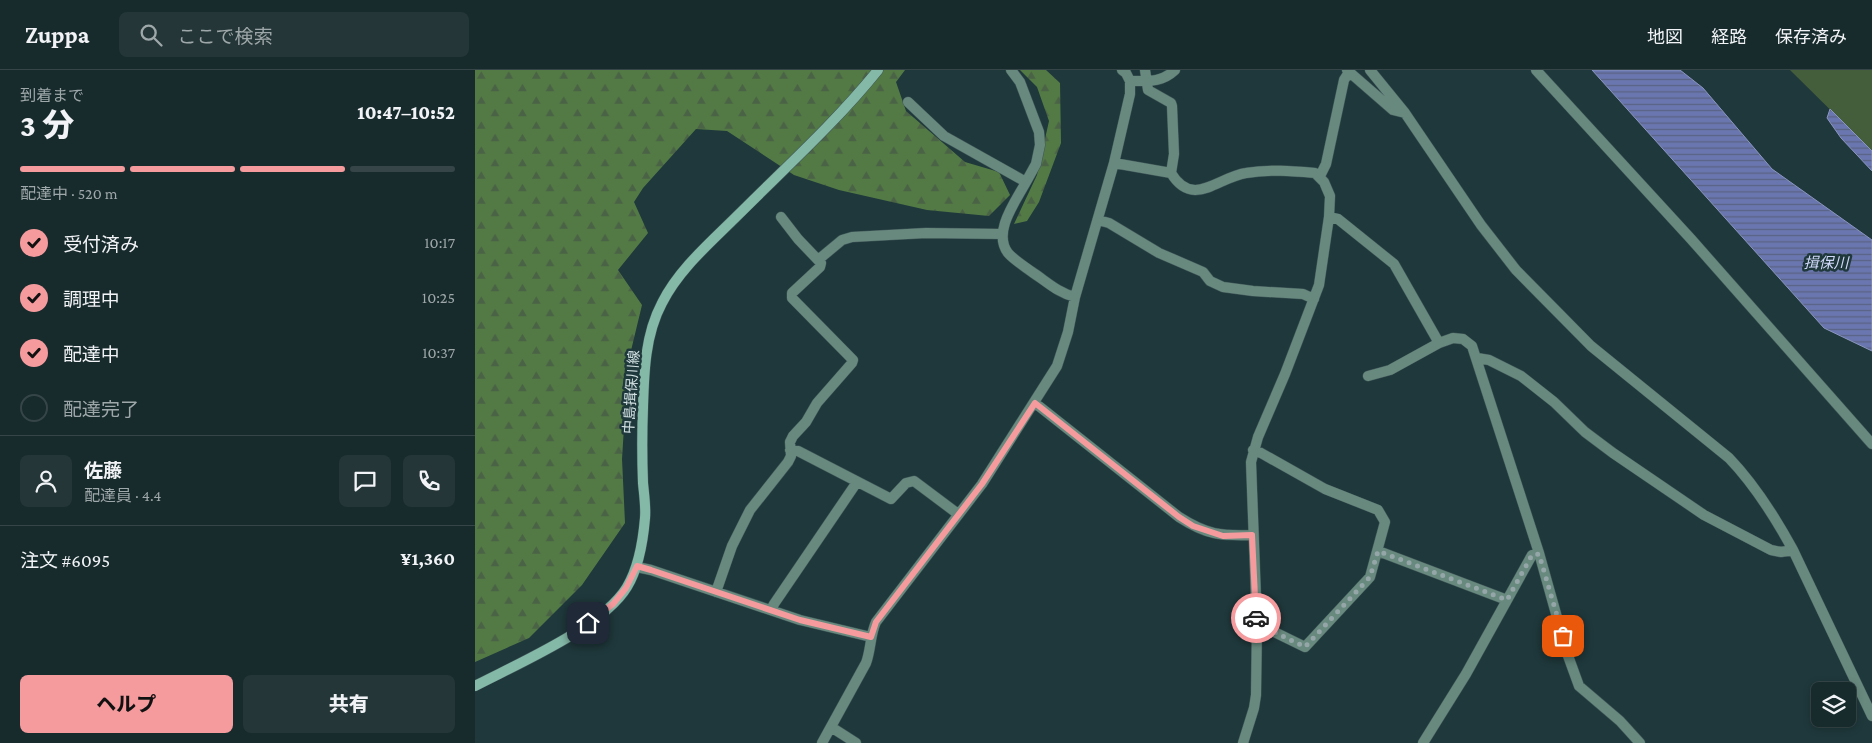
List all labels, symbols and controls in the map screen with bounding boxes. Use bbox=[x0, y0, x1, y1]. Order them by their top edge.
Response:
search box bbox=[119, 12, 469, 57]
text: Zuppa bbox=[25, 21, 89, 48]
icon: search bbox=[137, 21, 165, 49]
text: ここで検索 bbox=[177, 26, 272, 47]
text: 地図 bbox=[1647, 27, 1683, 47]
text: 経路 bbox=[1711, 27, 1747, 47]
text: 保存済み bbox=[1775, 27, 1847, 47]
text: 到着まで bbox=[20, 87, 84, 104]
text: 10:47–10:52 bbox=[357, 102, 455, 123]
text: 3 分 bbox=[20, 107, 74, 143]
text: 配達中 · 520 m bbox=[20, 185, 118, 202]
icon: check bbox=[20, 229, 48, 257]
text: 受付済み bbox=[63, 234, 139, 255]
text: 10:17 bbox=[424, 234, 455, 251]
water label: 揖保川 bbox=[1803, 255, 1850, 271]
icon: check bbox=[20, 284, 48, 312]
text: 調理中 bbox=[63, 289, 120, 310]
text: 10:25 bbox=[422, 289, 455, 306]
icon: check bbox=[20, 339, 48, 367]
text: 配達中 bbox=[63, 344, 120, 365]
text: 10:37 bbox=[422, 344, 455, 361]
street label: 中島揖保川線 bbox=[620, 350, 642, 434]
text: 配達完了 bbox=[63, 399, 139, 420]
button: person bbox=[20, 455, 72, 507]
button: chat bbox=[339, 455, 391, 507]
button: phone bbox=[403, 455, 455, 507]
text: 佐藤 bbox=[84, 460, 122, 481]
text: 配達員 · 4.4 bbox=[84, 487, 161, 504]
text: ¥1,360 bbox=[401, 548, 455, 569]
text: 注文 #6095 bbox=[20, 550, 110, 571]
courier bbox=[1231, 593, 1281, 643]
pin bbox=[567, 602, 609, 644]
icon: car bbox=[1242, 604, 1270, 632]
icon: home bbox=[574, 609, 602, 637]
pin bbox=[1542, 615, 1584, 657]
icon: bag bbox=[1549, 622, 1577, 650]
button: ヘルプ bbox=[20, 675, 233, 733]
button: 共有 bbox=[243, 675, 455, 733]
map controls bbox=[1811, 682, 1856, 727]
button: layers bbox=[1811, 682, 1856, 727]

